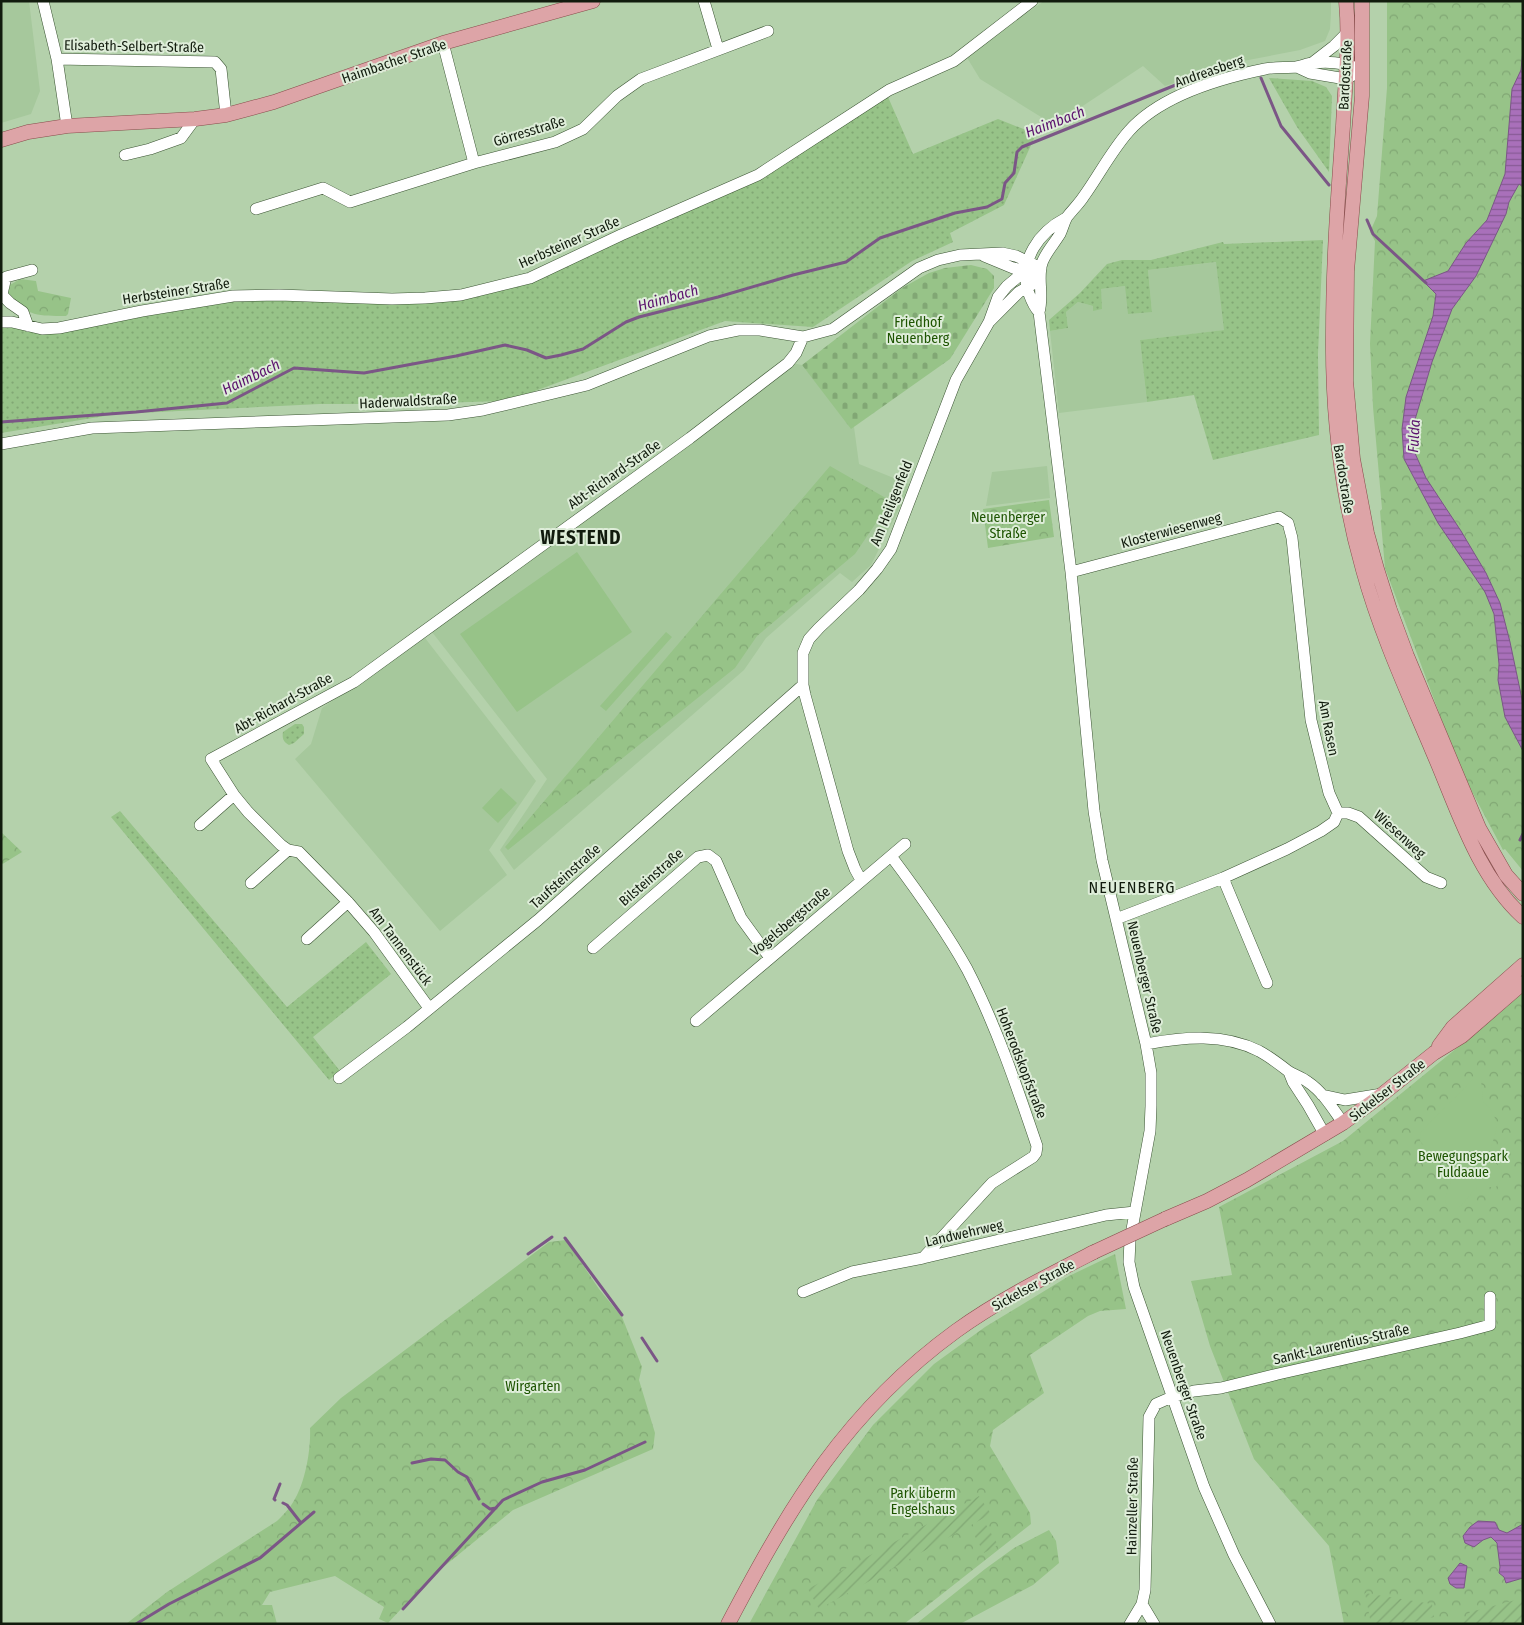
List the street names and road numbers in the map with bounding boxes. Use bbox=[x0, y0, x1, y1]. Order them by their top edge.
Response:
street label: Haimbacher Straße bbox=[340, 36, 449, 87]
street label: Elisabeth-Selbert-Straße bbox=[64, 37, 204, 56]
street label: Bardostraße bbox=[1335, 39, 1356, 111]
street label: Andreasberg bbox=[1172, 52, 1246, 91]
street label: Görresstraße bbox=[491, 113, 567, 150]
street label: Herbsteiner Straße bbox=[516, 213, 622, 272]
street label: Herbsteiner Straße bbox=[121, 275, 231, 308]
street label: Haderwaldstraße bbox=[359, 390, 457, 413]
street label: Abt-Richard-Straße bbox=[565, 436, 664, 513]
street label: Bardostraße bbox=[1330, 443, 1357, 515]
street label: Am Heiligenfeld bbox=[867, 458, 916, 548]
street label: Klosterwiesenweg bbox=[1119, 509, 1224, 552]
street label: Abt-Richard-Straße bbox=[231, 669, 335, 737]
street label: Am Rasen bbox=[1315, 699, 1342, 757]
street label: Wiesenweg bbox=[1370, 807, 1429, 862]
street label: Taufsteinstraße bbox=[527, 840, 604, 912]
street label: Bilsteinstraße bbox=[616, 845, 687, 910]
street label: Vogelsbergstraße bbox=[747, 883, 834, 960]
street label: Am Tannenstück bbox=[366, 904, 436, 989]
street label: Neuenberger Straße bbox=[1123, 919, 1166, 1035]
street label: Hoherodskopfstraße bbox=[993, 1005, 1050, 1121]
street label: Sickelser Straße bbox=[1346, 1055, 1429, 1125]
street label: Landwehrweg bbox=[924, 1216, 1005, 1251]
street label: Sickelser Straße bbox=[989, 1256, 1078, 1315]
street label: Sankt-Laurentius-Straße bbox=[1271, 1321, 1411, 1368]
street label: Neuenberger Straße bbox=[1157, 1328, 1210, 1442]
street label: Hainzeller Straße bbox=[1123, 1457, 1142, 1555]

